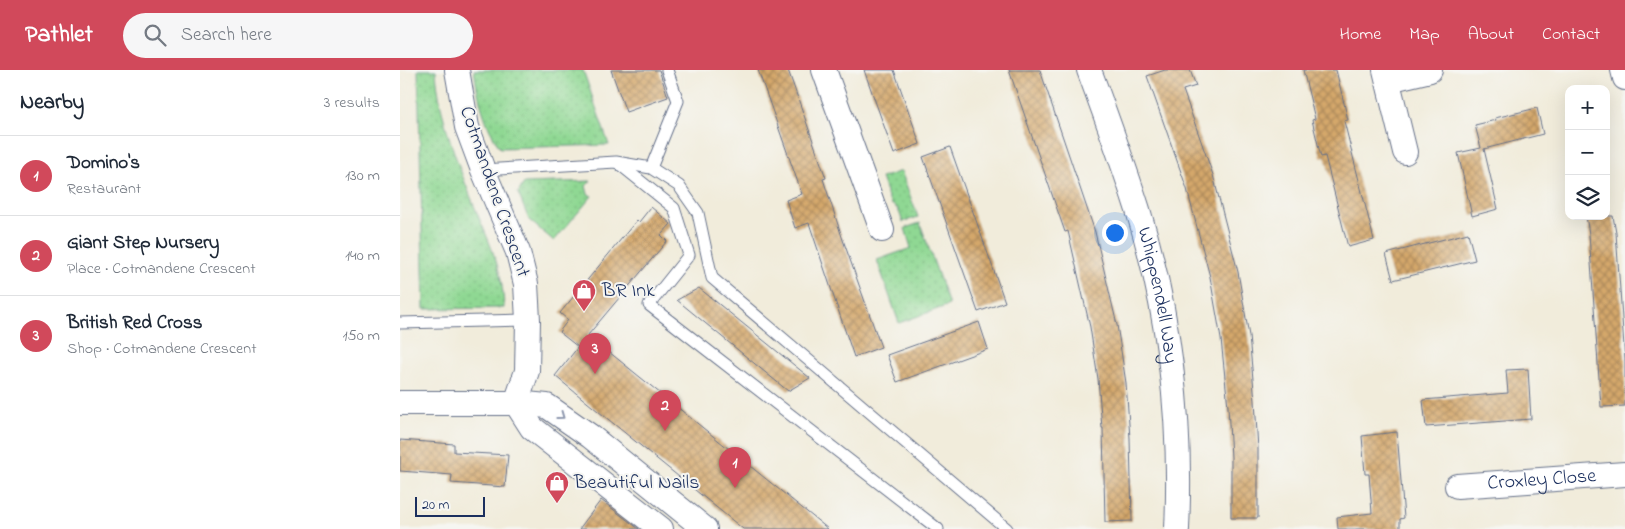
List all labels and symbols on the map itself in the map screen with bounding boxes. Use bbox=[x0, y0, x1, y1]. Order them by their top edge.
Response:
street label: Cotmandene Crescent bbox=[451, 103, 537, 282]
your location bbox=[1102, 220, 1128, 246]
street label: Whippendell Way bbox=[1129, 224, 1185, 365]
place label: BR Ink bbox=[601, 277, 655, 306]
shop icon: BR Ink bbox=[571, 278, 597, 312]
pin: 3 bbox=[579, 333, 611, 374]
pin: 2 bbox=[649, 390, 681, 431]
one-way arrow bbox=[555, 410, 565, 419]
pin: 1 bbox=[719, 447, 751, 488]
street label: Croxley Close bbox=[1486, 462, 1597, 498]
place label: Beautiful Nails bbox=[573, 469, 699, 498]
shop icon: Beautiful Nails bbox=[544, 470, 570, 504]
scale bar bbox=[415, 494, 485, 517]

